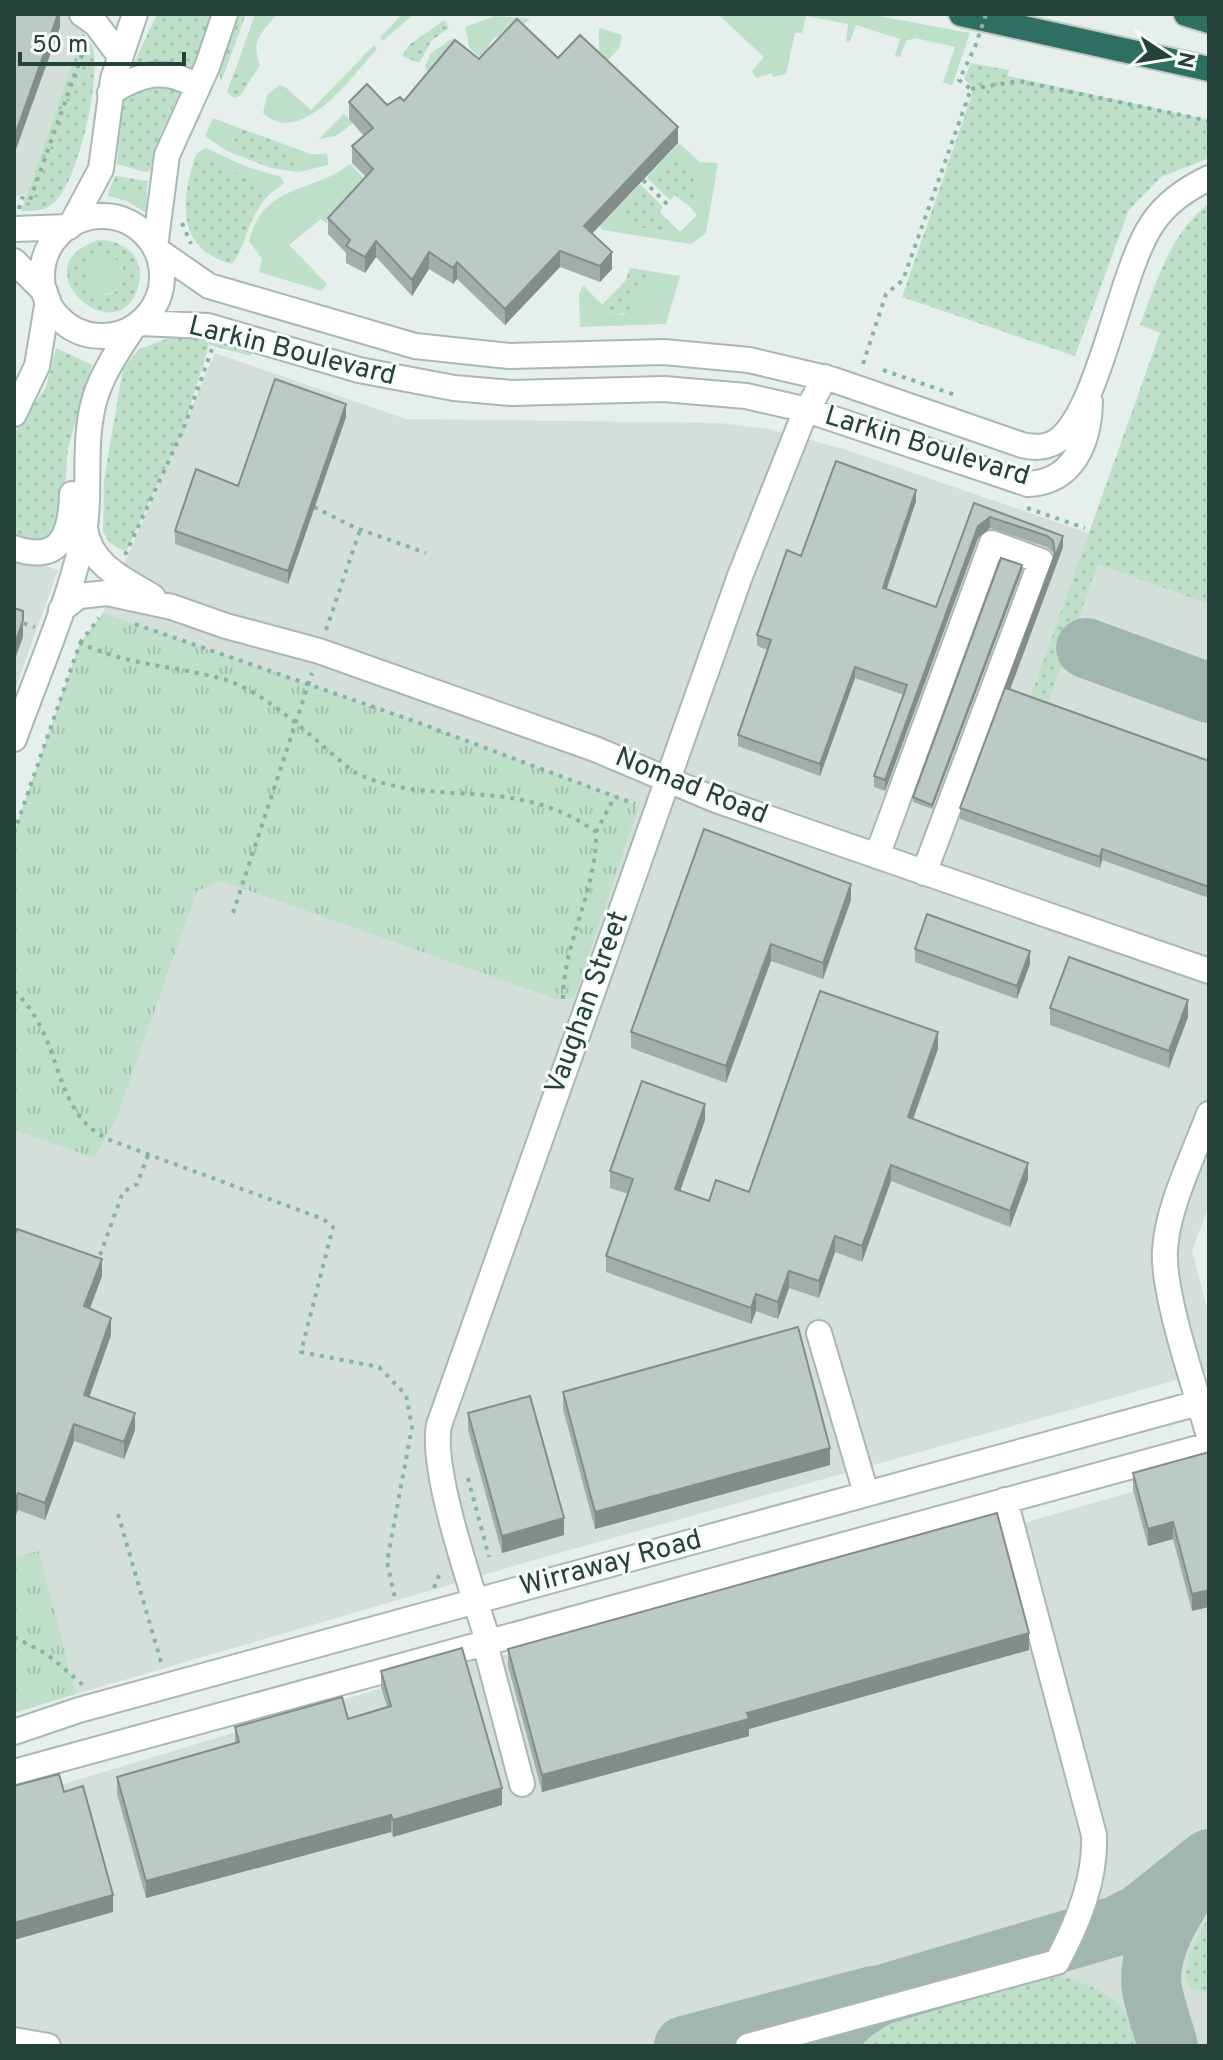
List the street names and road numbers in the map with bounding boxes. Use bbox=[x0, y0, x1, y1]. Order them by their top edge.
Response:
street label: Larkin Boulevard bbox=[185, 309, 399, 395]
street label: Larkin Boulevard bbox=[820, 399, 1034, 495]
street label: Nomad Road bbox=[609, 740, 773, 834]
street label: Vaughan Street bbox=[538, 906, 638, 1100]
street label: Wirraway Road bbox=[516, 1522, 706, 1606]

